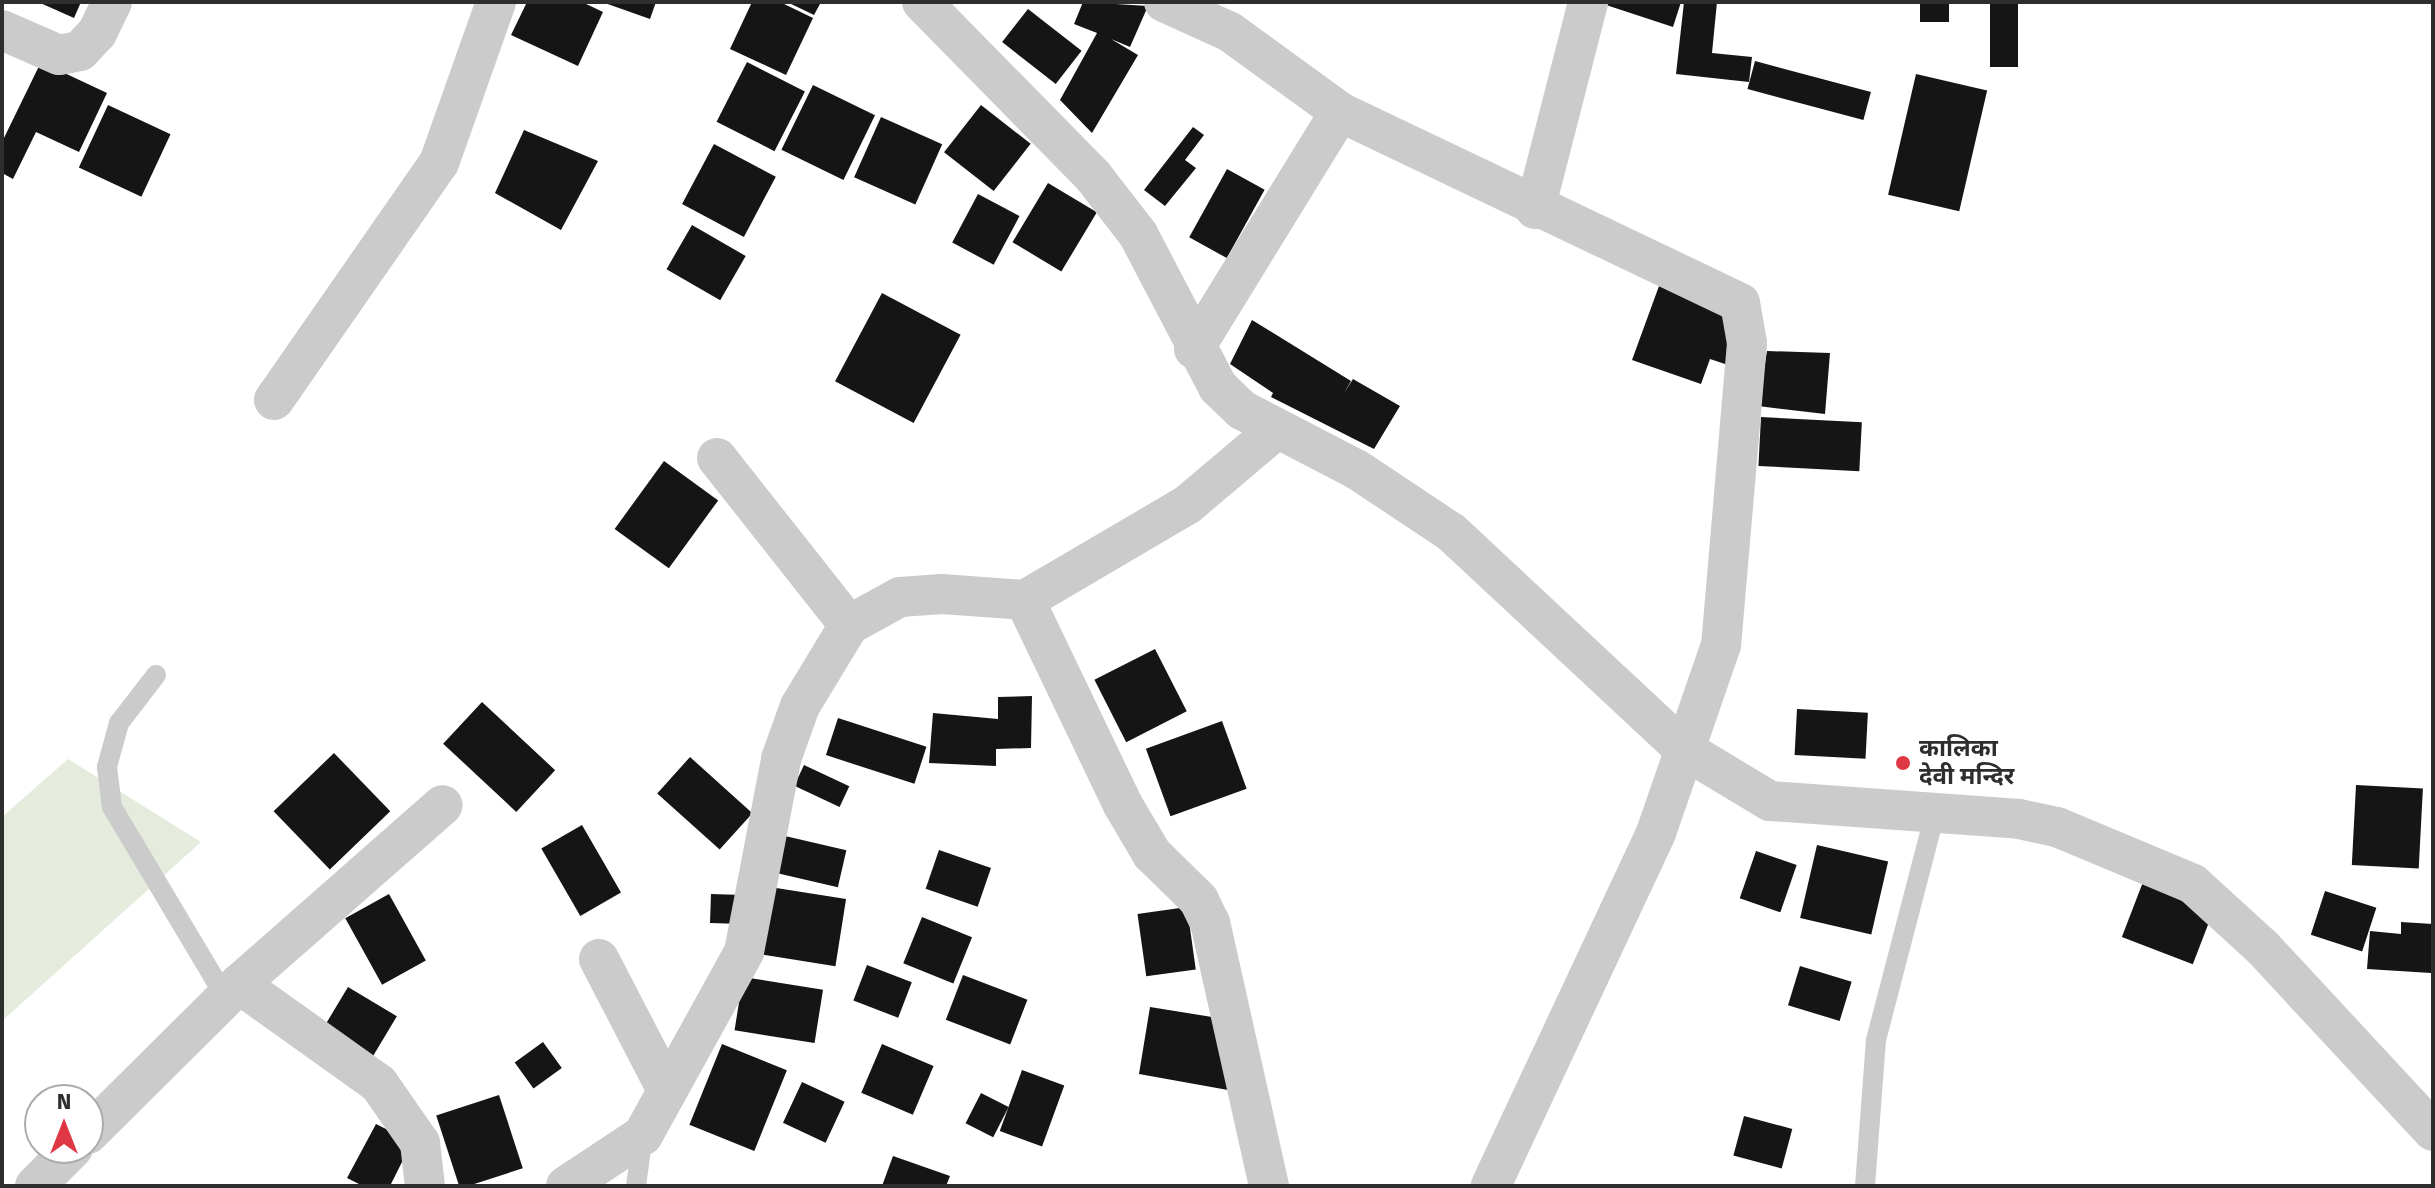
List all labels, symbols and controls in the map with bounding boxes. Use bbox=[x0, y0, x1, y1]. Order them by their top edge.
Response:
place label: कालिका देवी मन्दिर bbox=[1919, 735, 2014, 791]
marker: कालिका देवी मन्दिर bbox=[1894, 754, 1912, 772]
north arrow bbox=[24, 1084, 104, 1164]
text: N bbox=[57, 1088, 71, 1115]

